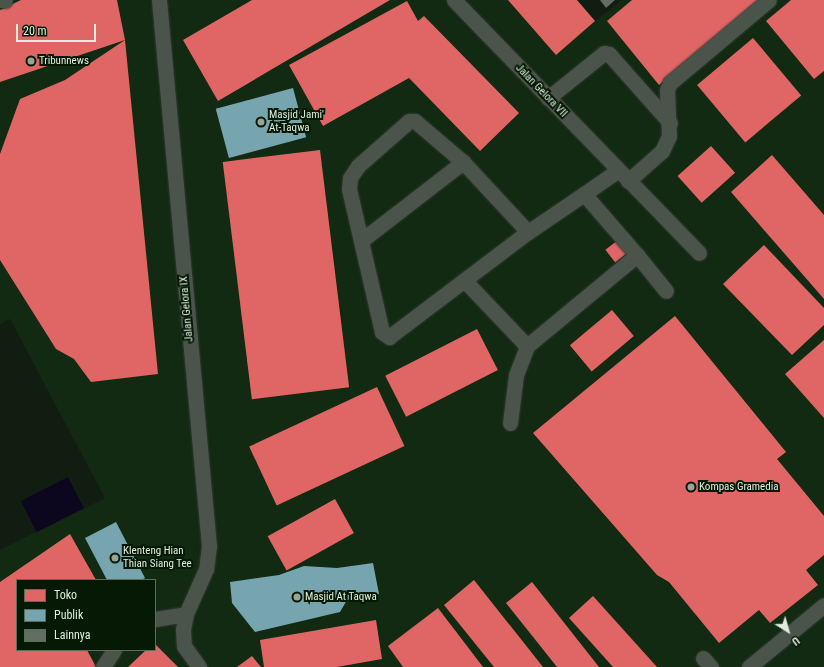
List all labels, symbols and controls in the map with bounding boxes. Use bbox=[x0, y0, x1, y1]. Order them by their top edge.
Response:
scale bar bbox=[18, 16, 98, 42]
text: 20 m bbox=[23, 24, 47, 38]
place label: Tribunnews bbox=[39, 54, 89, 68]
marker: Tribunnews bbox=[26, 56, 36, 66]
street label: Jalan Gelora VII bbox=[512, 62, 570, 120]
place label: Masjid Jami' At-Taqwa bbox=[269, 109, 324, 135]
marker: Masjid Jami' At-Taqwa bbox=[256, 117, 266, 127]
street label: Jalan Gelora IX bbox=[178, 276, 196, 342]
place label: Kompas Gramedia bbox=[699, 480, 778, 494]
marker: Kompas Gramedia bbox=[686, 482, 696, 492]
place label: Klenteng Hian Thian Siang Tee bbox=[123, 545, 192, 571]
marker: Klenteng Hian Thian Siang Tee bbox=[110, 553, 120, 563]
legend bbox=[16, 579, 156, 651]
text: Toko bbox=[54, 588, 77, 602]
place label: Masjid At Taqwa bbox=[305, 590, 377, 604]
marker: Masjid At Taqwa bbox=[292, 592, 302, 602]
text: Publik bbox=[54, 608, 83, 622]
north arrow bbox=[768, 611, 808, 651]
text: Lainnya bbox=[54, 628, 91, 642]
text: U bbox=[789, 634, 802, 648]

